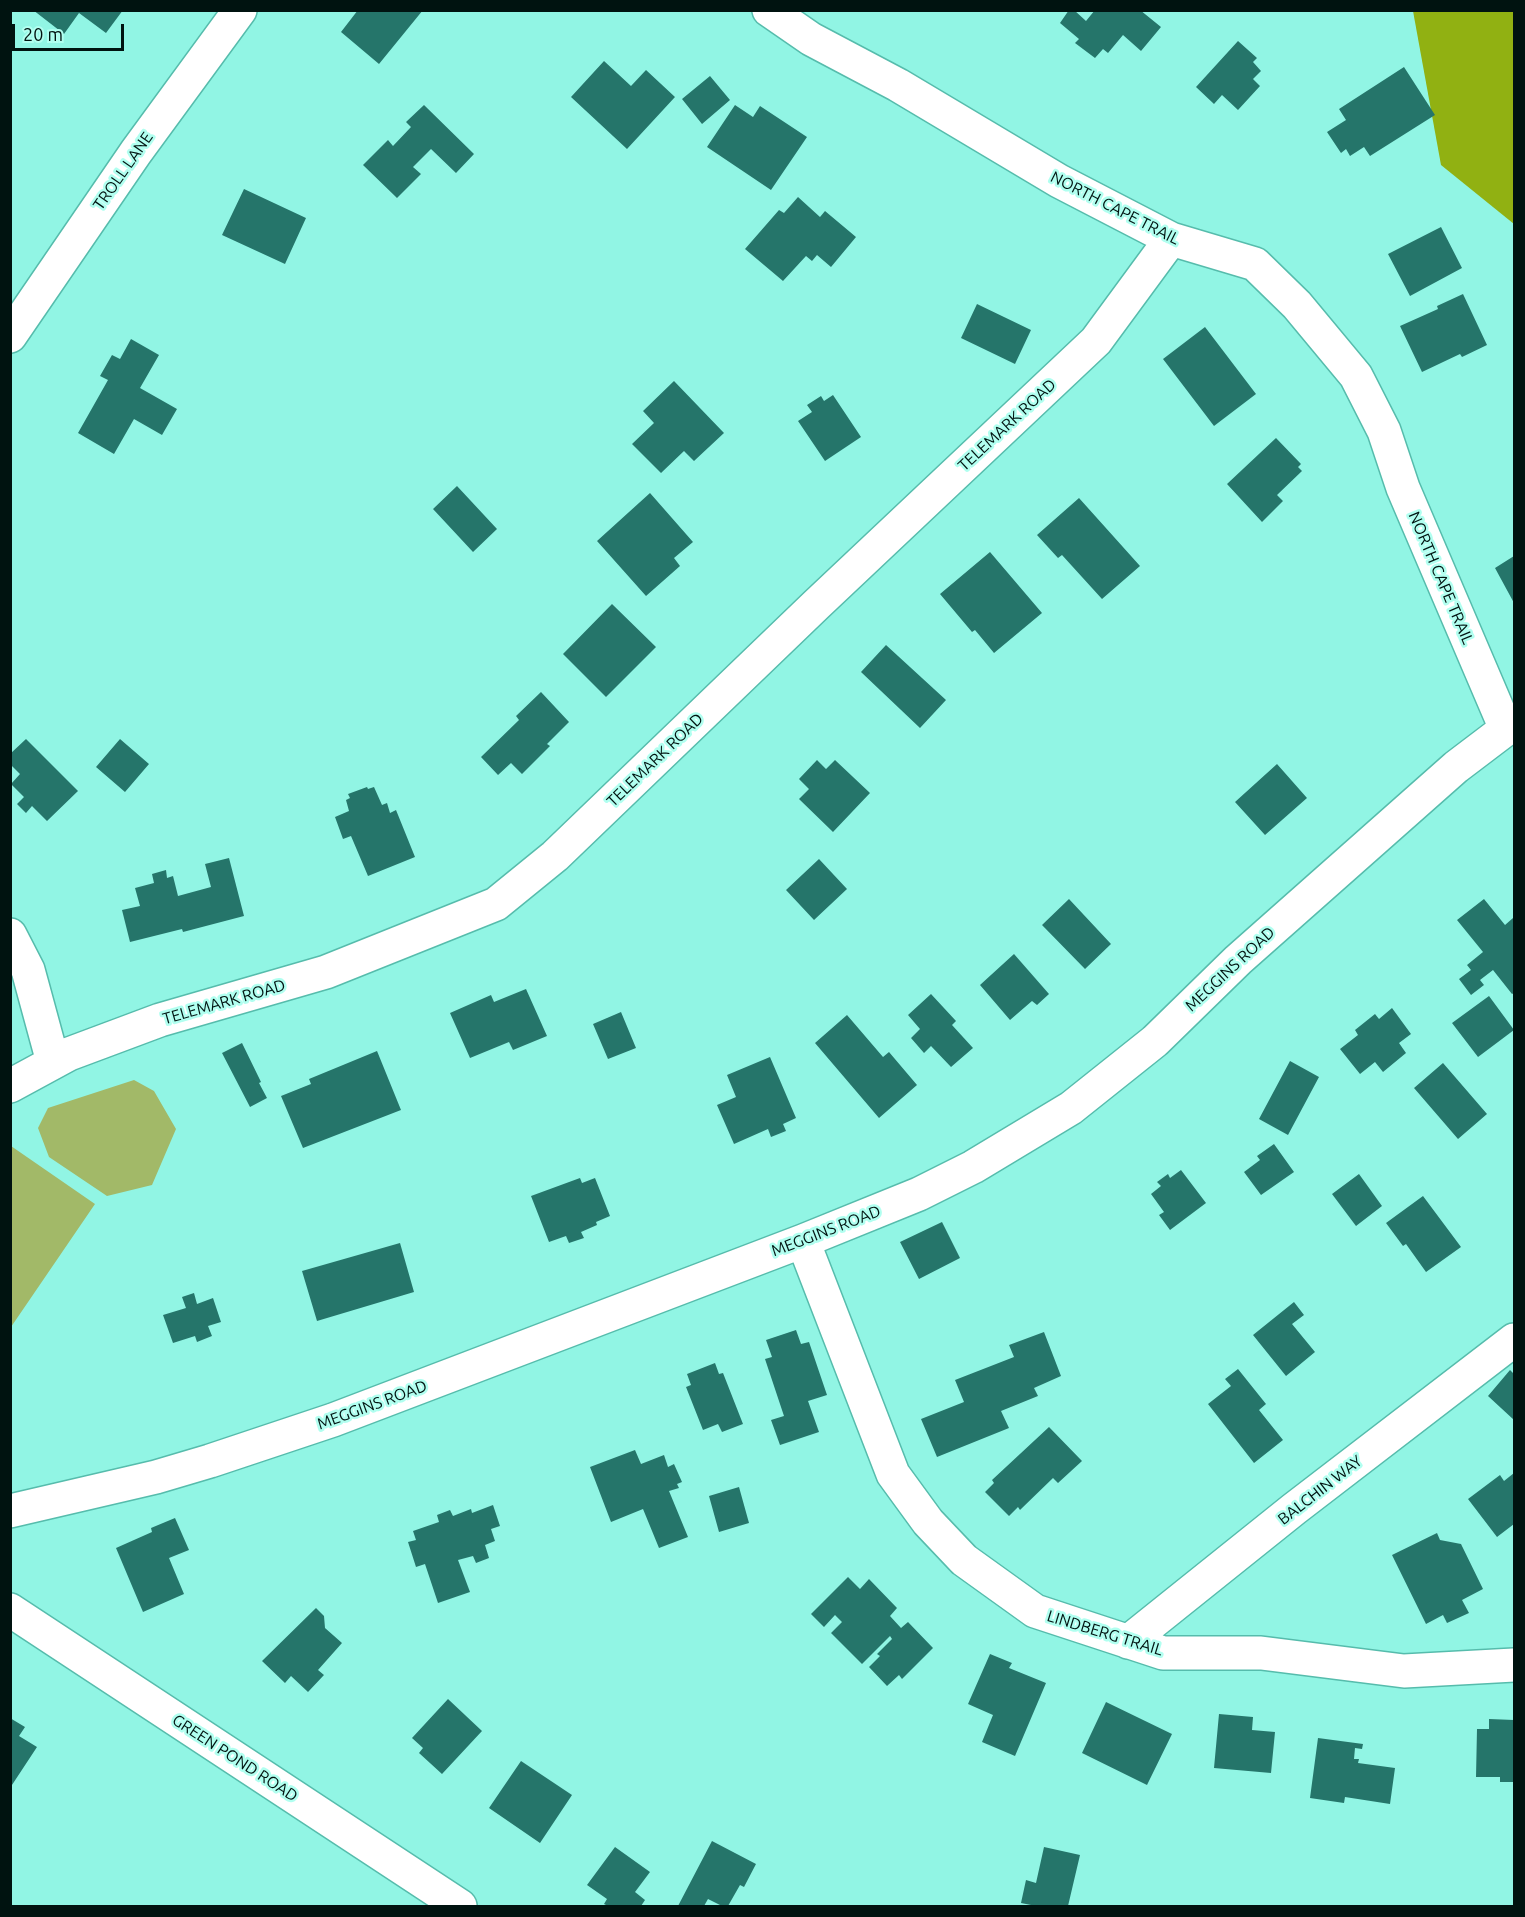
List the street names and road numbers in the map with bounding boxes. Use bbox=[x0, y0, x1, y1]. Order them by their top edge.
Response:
street label: TROLL LANE bbox=[89, 128, 157, 214]
street label: NORTH CAPE TRAIL bbox=[1047, 167, 1183, 249]
street label: TELEMARK ROAD bbox=[954, 375, 1060, 475]
street label: NORTH CAPE TRAIL bbox=[1404, 509, 1478, 647]
street label: TELEMARK ROAD bbox=[603, 709, 707, 811]
street label: MEGGINS ROAD bbox=[1181, 923, 1279, 1015]
street label: TELEMARK ROAD bbox=[161, 975, 287, 1029]
street label: MEGGINS ROAD bbox=[769, 1201, 883, 1261]
street label: MEGGINS ROAD bbox=[315, 1376, 429, 1434]
street label: BALCHIN WAY bbox=[1274, 1451, 1366, 1529]
street label: LINDBERG TRAIL bbox=[1045, 1606, 1165, 1660]
street label: GREEN POND ROAD bbox=[169, 1710, 301, 1806]

